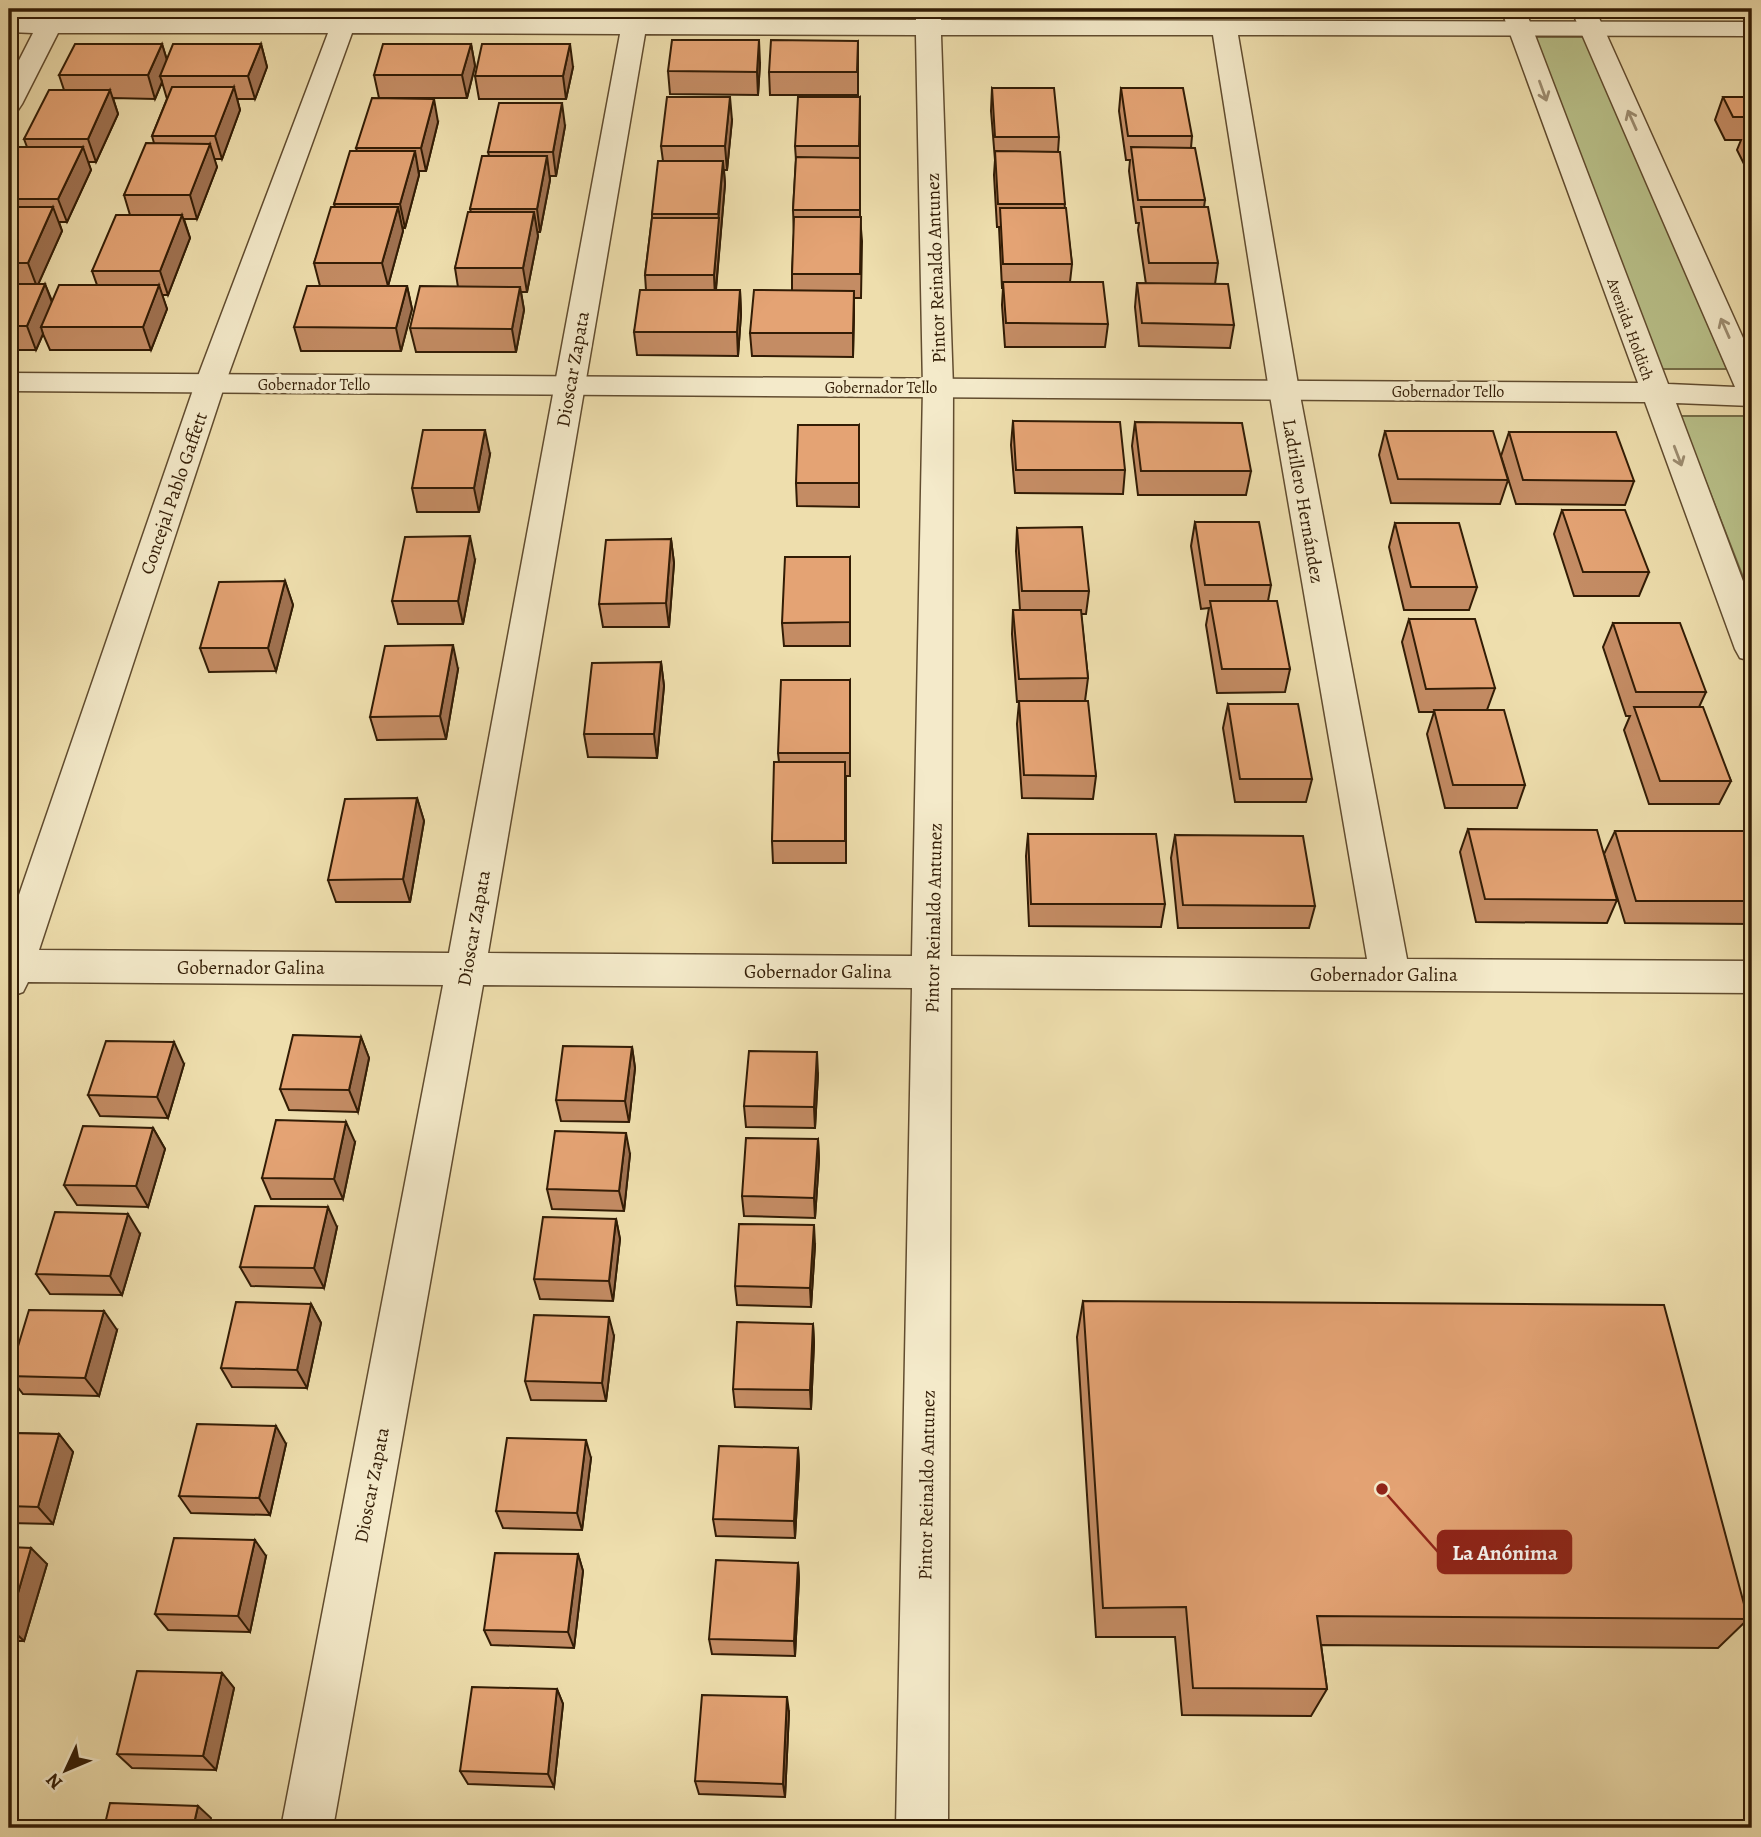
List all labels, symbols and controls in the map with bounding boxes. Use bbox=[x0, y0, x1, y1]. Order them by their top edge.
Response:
one-way arrow bbox=[1538, 80, 1550, 102]
one-way arrow bbox=[1625, 110, 1638, 131]
street label: Pintor Reinaldo Antunez bbox=[920, 172, 952, 364]
street label: Avenida Holdich bbox=[1601, 274, 1659, 384]
street label: Dioscar Zapata bbox=[550, 309, 596, 429]
one-way arrow bbox=[1718, 318, 1731, 339]
street label: Gobernador Tello bbox=[258, 374, 370, 396]
street label: Gobernador Tello bbox=[825, 377, 937, 399]
street label: Gobernador Tello bbox=[1392, 381, 1504, 403]
street label: Concejal Pablo Gaffett bbox=[134, 409, 214, 578]
street label: Ladrillero Hernández bbox=[1276, 417, 1330, 585]
one-way arrow bbox=[1673, 445, 1686, 467]
street label: Pintor Reinaldo Antunez bbox=[919, 823, 949, 1013]
street label: Dioscar Zapata bbox=[451, 868, 497, 988]
street label: Gobernador Galina bbox=[177, 955, 325, 981]
street label: Gobernador Galina bbox=[744, 959, 892, 985]
street label: Gobernador Galina bbox=[1310, 962, 1458, 988]
street label: Pintor Reinaldo Antunez bbox=[912, 1390, 942, 1580]
street label: Dioscar Zapata bbox=[348, 1425, 396, 1545]
callout: La Anónima bbox=[1438, 1531, 1571, 1573]
text: La Anónima bbox=[1452, 1539, 1559, 1567]
north arrow bbox=[32, 1736, 102, 1806]
text: N bbox=[40, 1767, 69, 1795]

